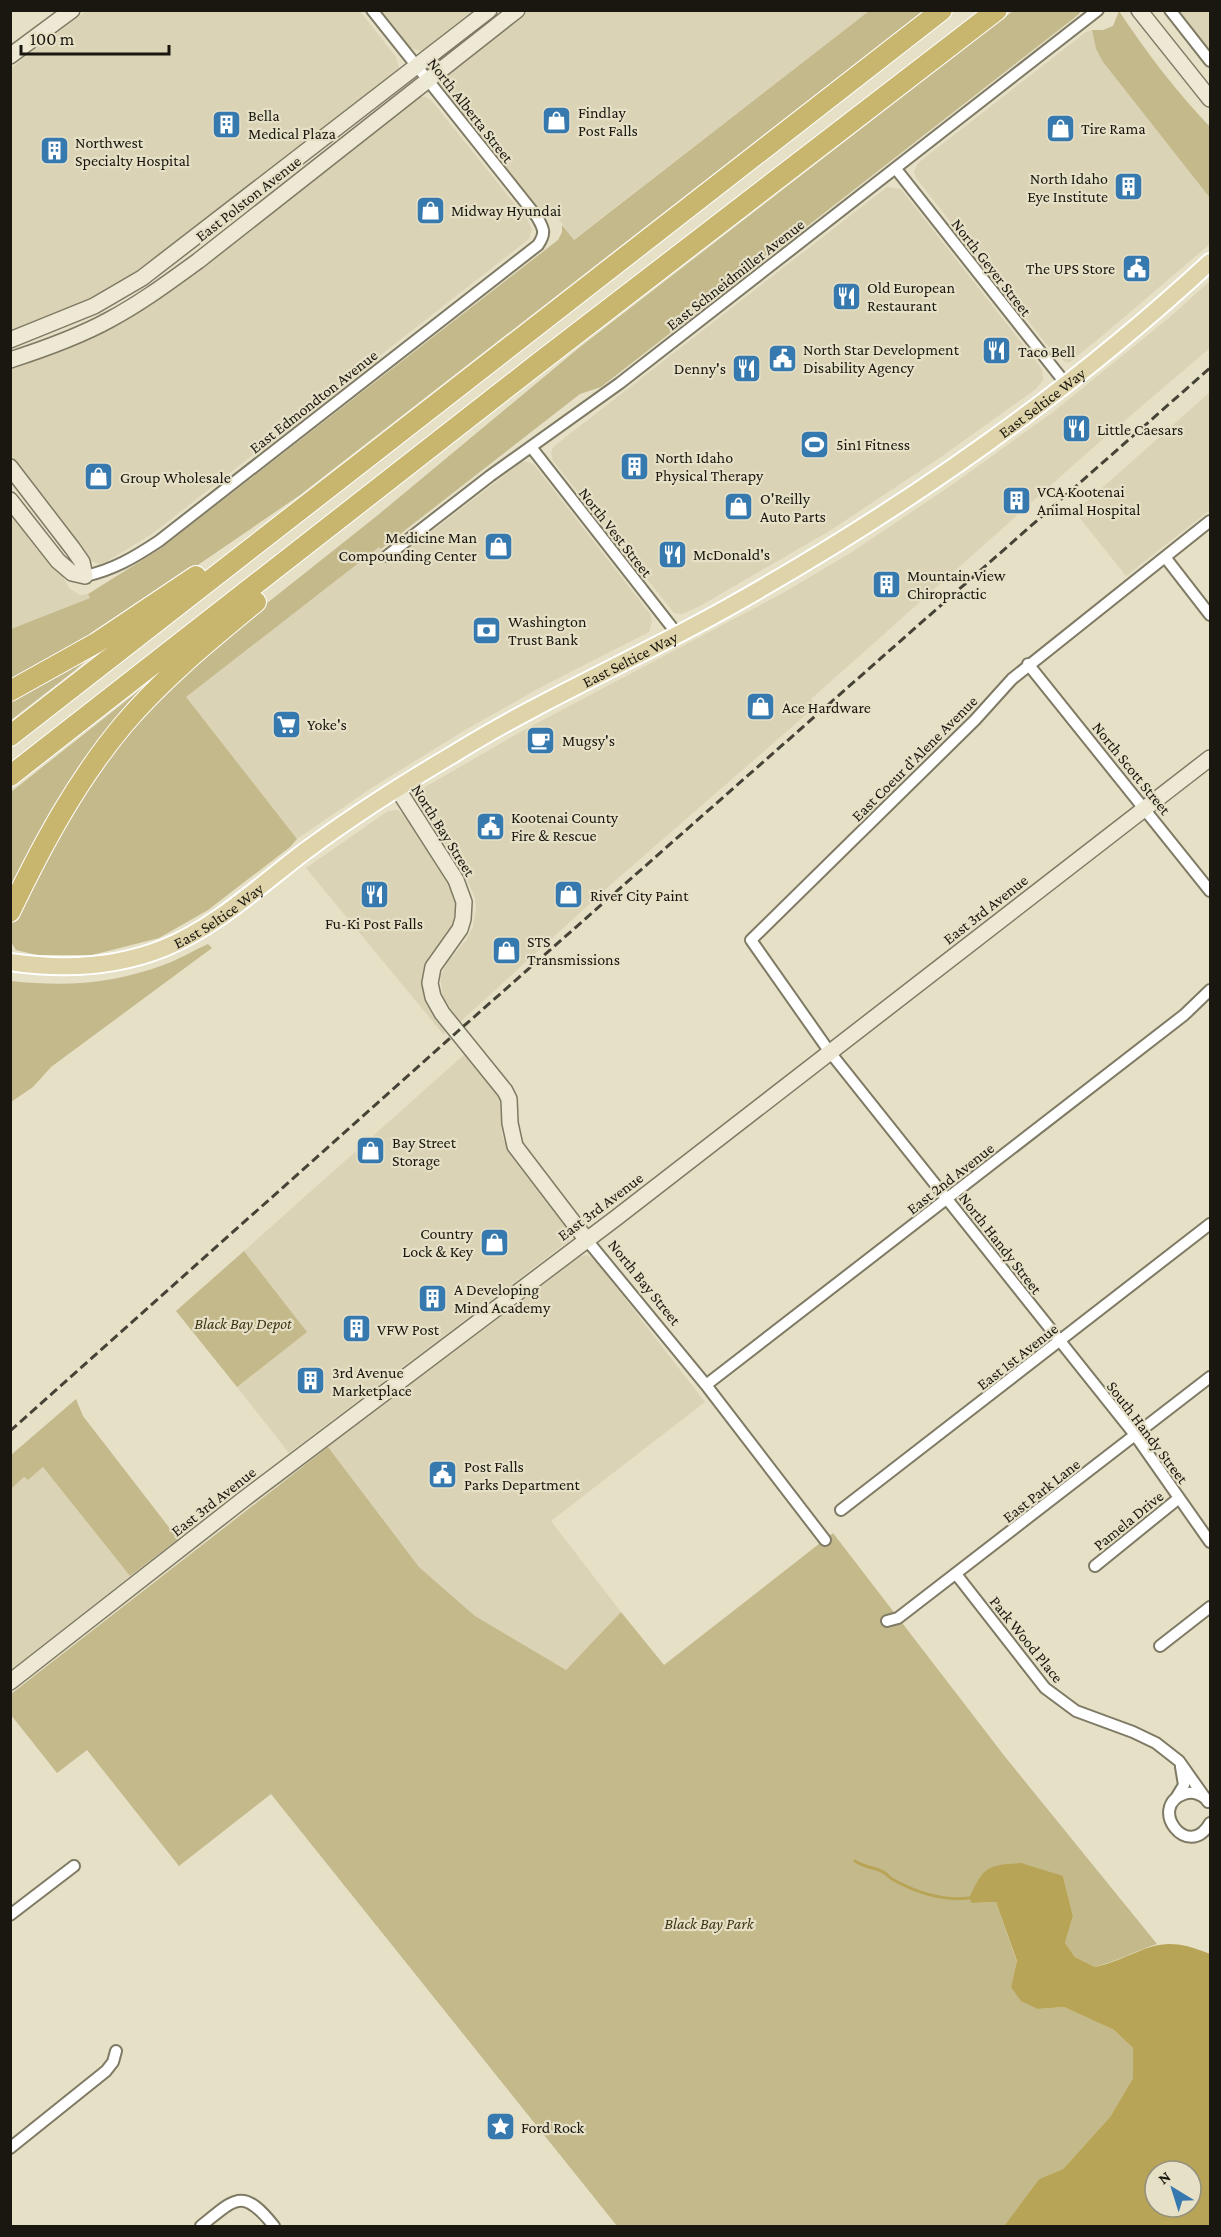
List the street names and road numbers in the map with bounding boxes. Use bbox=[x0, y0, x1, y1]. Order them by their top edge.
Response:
street label: North Alberta Street bbox=[424, 55, 517, 167]
street label: East Polston Avenue bbox=[192, 152, 304, 245]
street label: East Schneidmiller Avenue bbox=[663, 215, 807, 333]
street label: North Geyer Street bbox=[948, 215, 1035, 320]
street label: East Edmondton Avenue bbox=[246, 346, 381, 457]
street label: East Seltice Way bbox=[995, 364, 1090, 441]
street label: North Vest Street bbox=[576, 484, 656, 581]
street label: East Seltice Way bbox=[580, 628, 681, 691]
street label: East Coeur d'Alene Avenue bbox=[848, 692, 981, 825]
street label: North Scott Street bbox=[1089, 719, 1175, 819]
street label: North Bay Street bbox=[408, 781, 479, 880]
street label: East 3rd Avenue bbox=[940, 871, 1031, 948]
street label: East Seltice Way bbox=[171, 879, 268, 952]
street label: East 2nd Avenue bbox=[904, 1139, 997, 1218]
street label: East 3rd Avenue bbox=[554, 1169, 646, 1244]
street label: North Handy Street bbox=[955, 1189, 1046, 1298]
street label: North Bay Street bbox=[604, 1236, 685, 1330]
street label: East 1st Avenue bbox=[974, 1320, 1061, 1393]
street label: South Handy Street bbox=[1103, 1378, 1192, 1488]
street label: East Park Lane bbox=[999, 1455, 1083, 1526]
street label: East 3rd Avenue bbox=[168, 1463, 259, 1540]
street label: Pamela Drive bbox=[1090, 1487, 1166, 1554]
street label: Park Wood Place bbox=[987, 1593, 1067, 1686]

